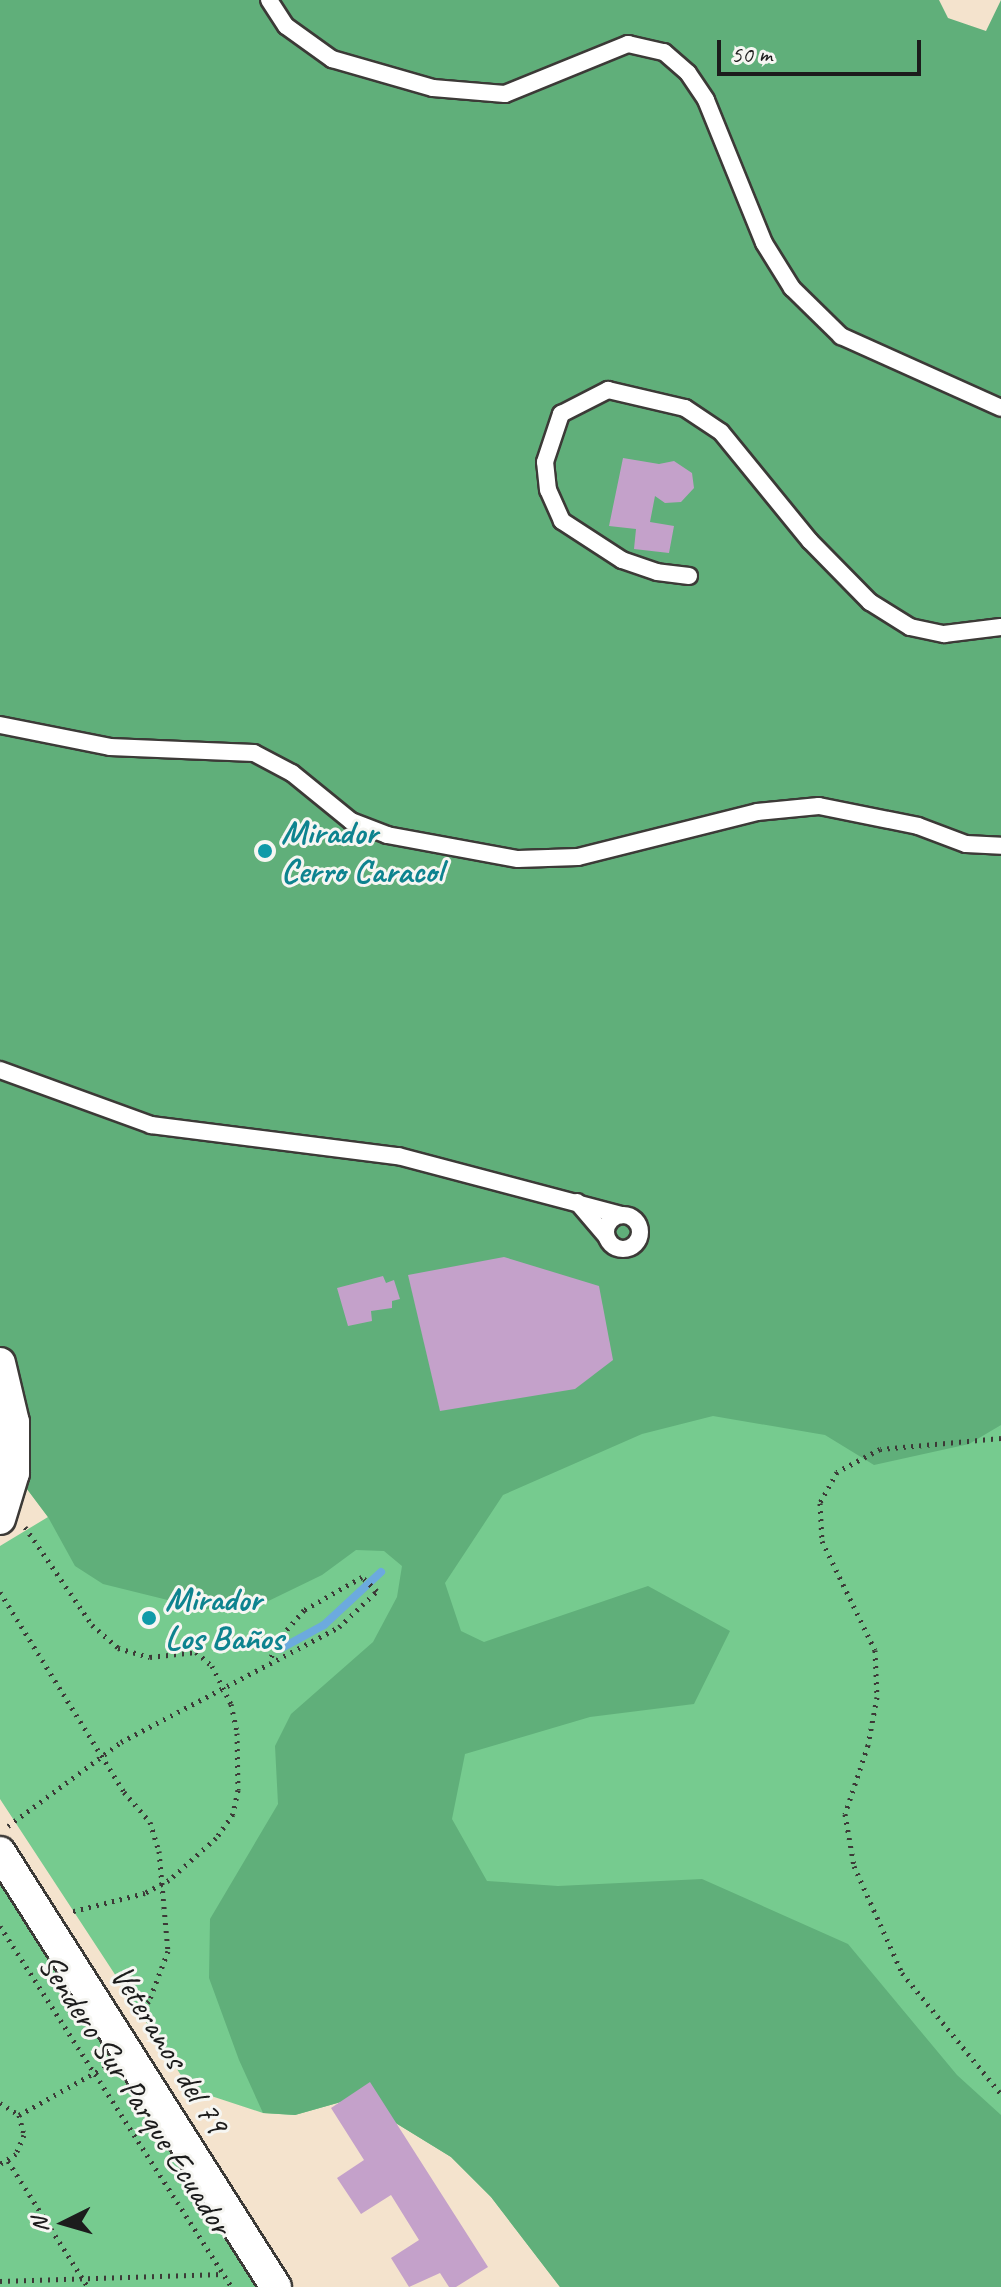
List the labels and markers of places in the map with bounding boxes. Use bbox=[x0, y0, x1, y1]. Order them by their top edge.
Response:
place label: Mirador Cerro Caracol bbox=[281, 811, 442, 890]
marker: Mirador Cerro Caracol bbox=[256, 842, 274, 860]
place label: Mirador Los Baños bbox=[165, 1578, 284, 1658]
marker: Mirador Los Baños bbox=[140, 1609, 158, 1627]

